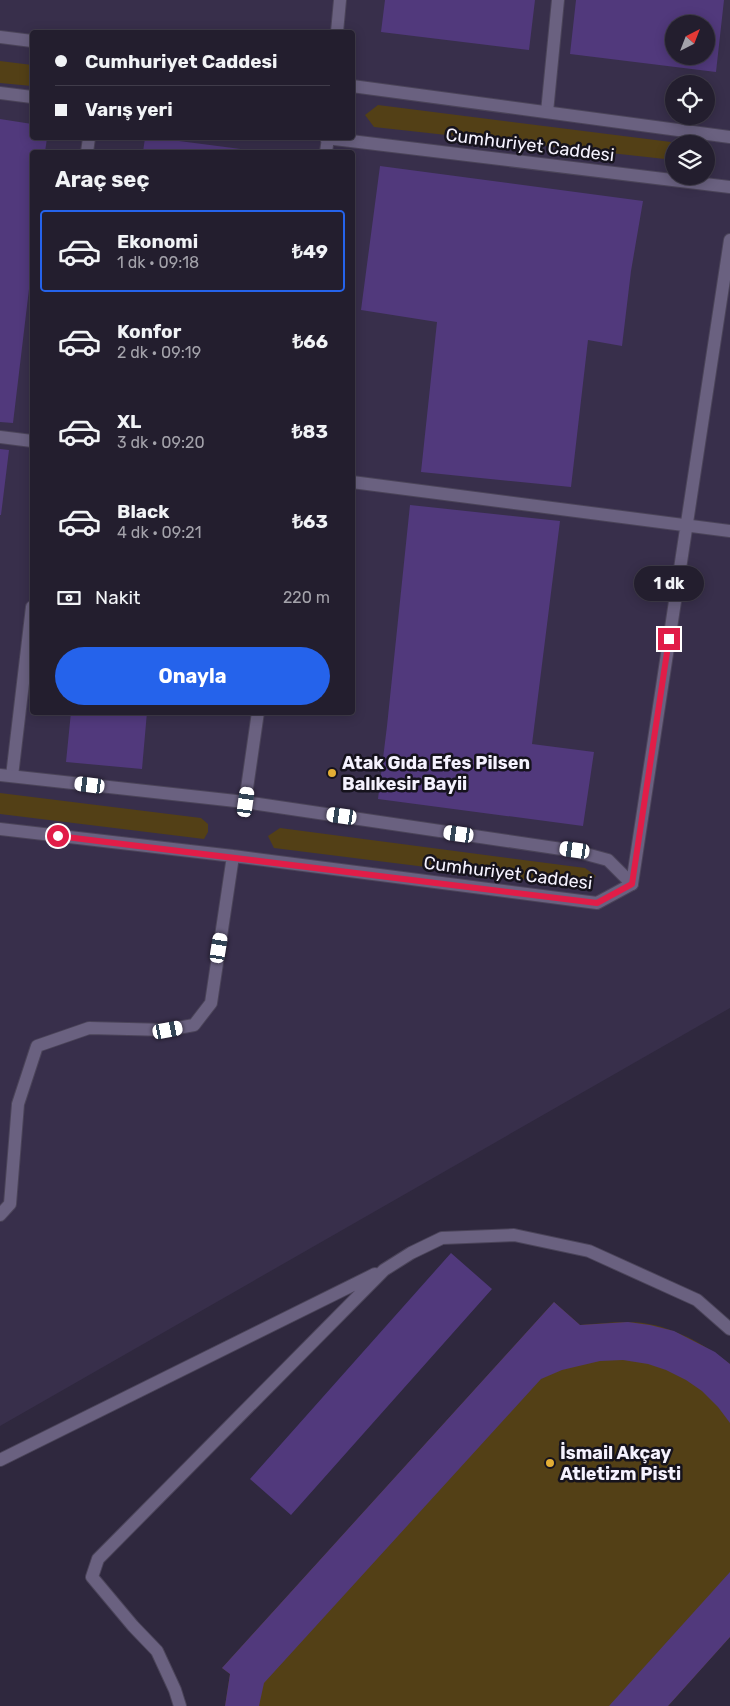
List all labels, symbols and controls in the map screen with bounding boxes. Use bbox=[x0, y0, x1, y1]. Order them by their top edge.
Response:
north arrow bbox=[665, 15, 715, 65]
map controls bbox=[665, 15, 715, 185]
text: Cumhuriyet Caddesi bbox=[85, 50, 277, 73]
button: locate bbox=[665, 75, 715, 125]
text: Varış yeri bbox=[85, 98, 173, 121]
street label: Cumhuriyet Caddesi bbox=[444, 124, 616, 166]
button: layers bbox=[665, 135, 715, 185]
text: Araç seç bbox=[55, 166, 149, 193]
icon: car bbox=[57, 229, 102, 274]
text: Ekonomi bbox=[117, 230, 198, 253]
text: ₺49 bbox=[292, 240, 328, 263]
text: 1 dk · 09:18 bbox=[117, 253, 199, 272]
icon: car bbox=[57, 319, 102, 364]
text: Konfor bbox=[117, 320, 181, 343]
text: ₺66 bbox=[292, 330, 328, 353]
text: 2 dk · 09:19 bbox=[117, 343, 201, 362]
icon: car bbox=[57, 409, 102, 454]
text: XL bbox=[117, 410, 141, 433]
text: ₺83 bbox=[292, 420, 328, 443]
text: 3 dk · 09:20 bbox=[117, 433, 205, 452]
icon: car bbox=[57, 499, 102, 544]
text: Black bbox=[117, 500, 169, 523]
text: ₺63 bbox=[292, 510, 328, 533]
text: 4 dk · 09:21 bbox=[117, 523, 202, 542]
callout: 1 dk bbox=[634, 566, 704, 602]
text: 1 dk bbox=[654, 574, 684, 593]
icon: cash bbox=[55, 584, 83, 612]
text: Nakit bbox=[95, 586, 141, 609]
text: 220 m bbox=[283, 588, 330, 607]
route end bbox=[658, 628, 680, 650]
button: Onayla bbox=[55, 647, 330, 705]
place label: Atak Gıda Efes Pilsen Balıkesir Bayii bbox=[342, 752, 530, 795]
marker: Atak Gıda Efes Pilsen Balıkesir Bayii bbox=[326, 767, 338, 779]
car bbox=[74, 776, 105, 794]
car bbox=[236, 786, 255, 818]
car bbox=[326, 806, 357, 826]
car bbox=[443, 824, 474, 844]
route start bbox=[47, 825, 69, 847]
car bbox=[559, 840, 590, 860]
street label: Cumhuriyet Caddesi bbox=[422, 852, 594, 894]
car bbox=[209, 932, 228, 964]
car bbox=[151, 1020, 184, 1040]
place label: İsmail Akçay Atletizm Pisti bbox=[560, 1442, 681, 1485]
marker: İsmail Akçay Atletizm Pisti bbox=[544, 1457, 556, 1469]

